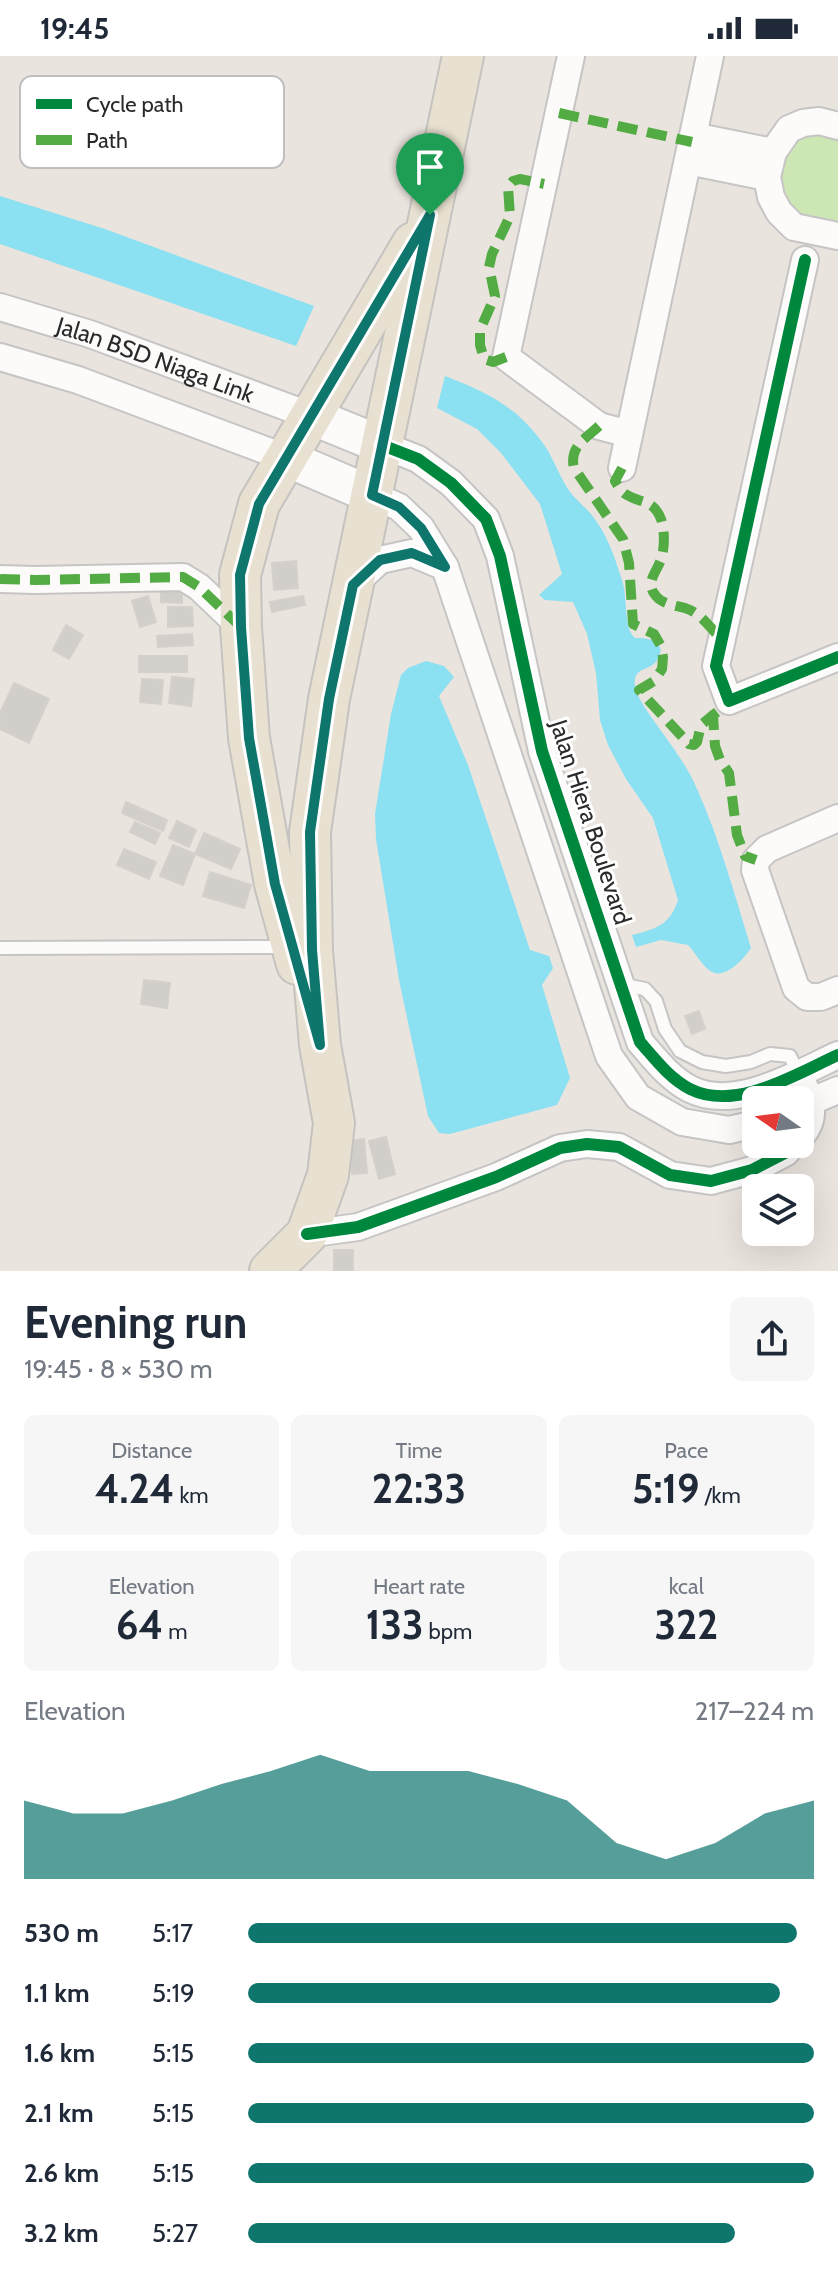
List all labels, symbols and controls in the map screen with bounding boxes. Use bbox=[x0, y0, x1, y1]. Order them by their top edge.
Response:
text: 19:45 bbox=[40, 10, 109, 47]
legend bbox=[20, 76, 284, 168]
text: Cycle path bbox=[86, 91, 184, 118]
text: Path bbox=[86, 127, 128, 154]
pin bbox=[396, 133, 464, 215]
icon: arrive bbox=[408, 145, 452, 189]
street label: Jalan BSD Niaga Link bbox=[52, 310, 258, 408]
street label: Jalan Hiera Boulevard bbox=[544, 715, 638, 928]
north arrow bbox=[742, 1086, 814, 1158]
map controls bbox=[742, 1086, 814, 1246]
button: layers bbox=[742, 1174, 814, 1246]
text: Evening run bbox=[24, 1296, 247, 1349]
button: share bbox=[730, 1297, 814, 1381]
text: 19:45 · 8 × 530 m bbox=[24, 1353, 213, 1385]
text: Distance bbox=[111, 1437, 192, 1464]
text: Time bbox=[396, 1437, 442, 1464]
text: Pace bbox=[664, 1437, 708, 1464]
text: 4.24 bbox=[95, 1464, 174, 1513]
text: 22:33 bbox=[372, 1464, 466, 1513]
text: 5:19 bbox=[632, 1464, 700, 1513]
text: km bbox=[174, 1482, 209, 1509]
text: /km bbox=[700, 1482, 741, 1509]
text: Elevation bbox=[109, 1573, 195, 1600]
text: Heart rate bbox=[373, 1573, 465, 1600]
text: kcal bbox=[669, 1573, 704, 1600]
text: 64 bbox=[116, 1600, 163, 1649]
text: 133 bbox=[366, 1600, 424, 1649]
text: 322 bbox=[654, 1600, 718, 1649]
text: m bbox=[163, 1618, 187, 1645]
text: bpm bbox=[424, 1618, 472, 1645]
text: Elevation bbox=[24, 1695, 126, 1727]
text: 217–224 m bbox=[695, 1695, 814, 1727]
text: 530 m bbox=[24, 1917, 99, 1949]
text: 5:17 bbox=[152, 1917, 193, 1949]
text: 1.1 km bbox=[24, 1977, 90, 2009]
text: 5:19 bbox=[152, 1977, 195, 2009]
text: 1.6 km bbox=[24, 2037, 95, 2069]
text: 5:15 bbox=[152, 2037, 194, 2069]
text: 2.1 km bbox=[24, 2097, 94, 2129]
text: 5:15 bbox=[152, 2097, 194, 2129]
text: 2.6 km bbox=[24, 2157, 99, 2189]
text: 5:15 bbox=[152, 2157, 194, 2189]
text: 3.2 km bbox=[24, 2217, 99, 2249]
text: 5:27 bbox=[152, 2217, 198, 2249]

